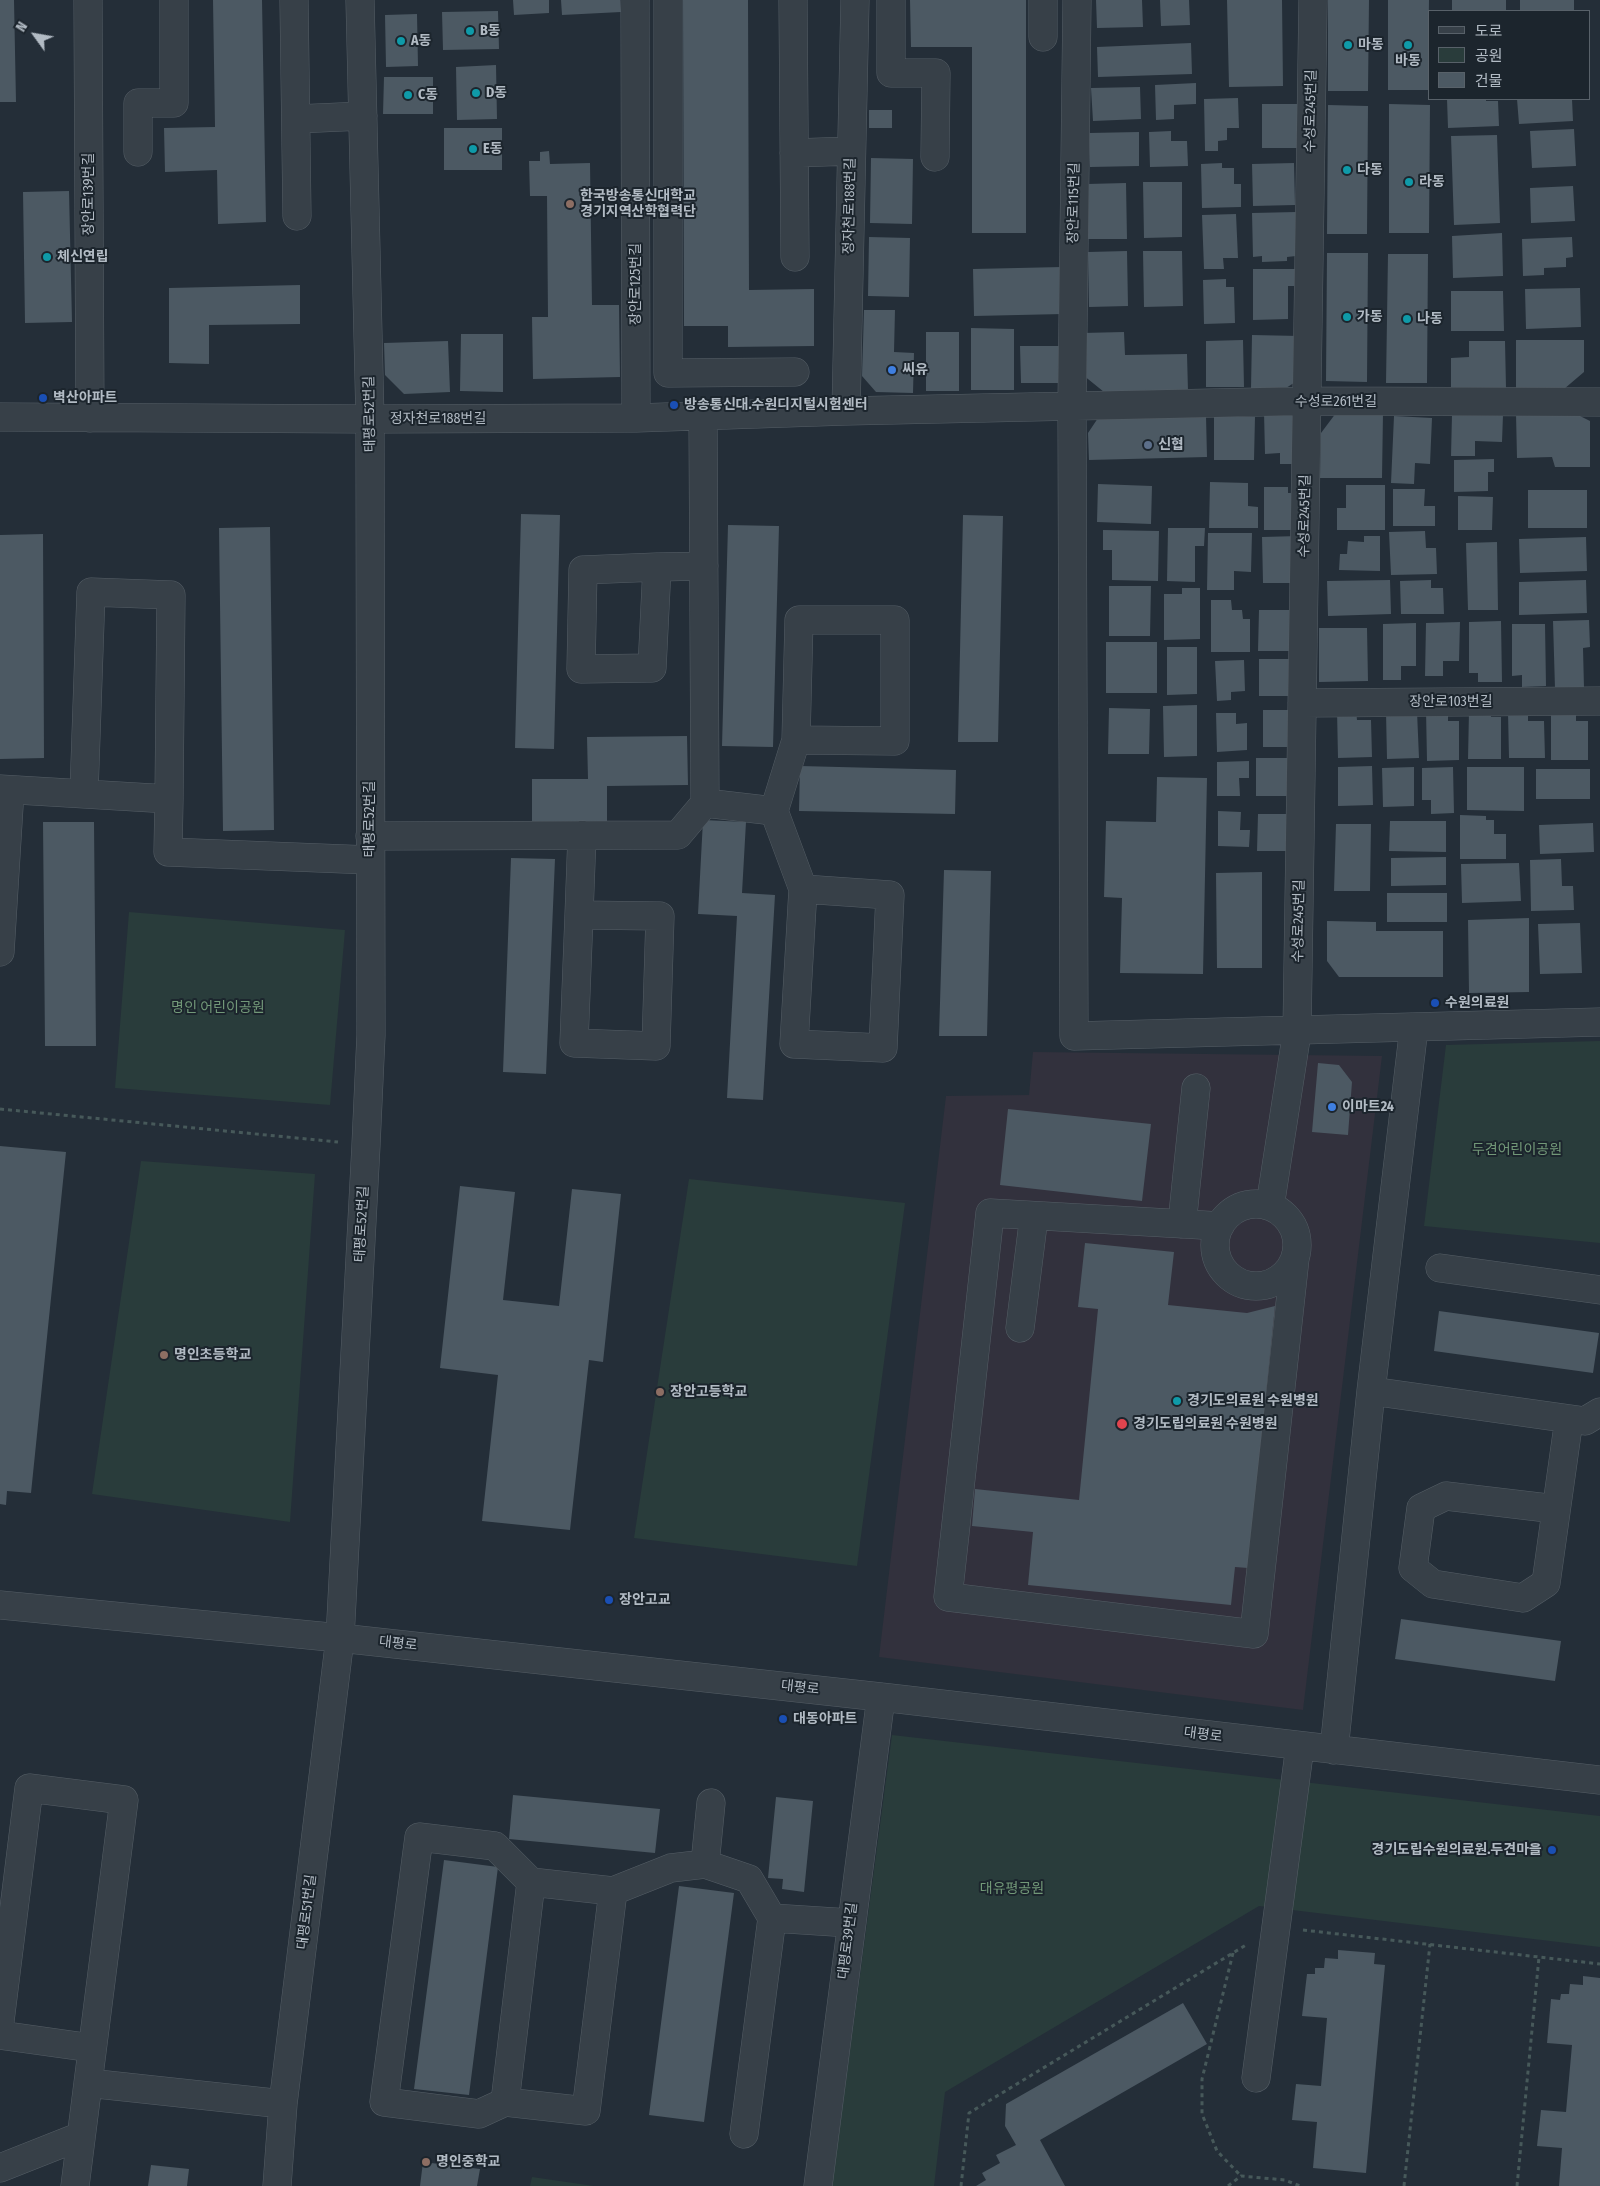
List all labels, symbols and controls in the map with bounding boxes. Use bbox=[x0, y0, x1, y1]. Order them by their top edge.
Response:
north arrow bbox=[10, 10, 60, 60]
legend bbox=[1428, 10, 1590, 100]
text: N bbox=[12, 19, 31, 35]
text: 도로 bbox=[1475, 22, 1503, 40]
place label: B동 bbox=[480, 23, 501, 39]
marker: B동 bbox=[464, 25, 476, 37]
place label: A동 bbox=[411, 33, 431, 49]
marker: A동 bbox=[395, 35, 407, 47]
place label: 마동 bbox=[1358, 37, 1384, 53]
marker: 마동 bbox=[1342, 39, 1354, 51]
marker: 바동 bbox=[1402, 39, 1414, 51]
text: 공원 bbox=[1475, 47, 1503, 65]
place label: 바동 bbox=[1395, 53, 1421, 69]
street label: 수성로245번길 bbox=[1302, 69, 1320, 153]
text: 건물 bbox=[1475, 72, 1503, 90]
place label: D동 bbox=[486, 85, 507, 101]
place label: C동 bbox=[418, 87, 438, 103]
marker: D동 bbox=[470, 87, 482, 99]
marker: C동 bbox=[402, 89, 414, 101]
place label: E동 bbox=[483, 141, 503, 157]
marker: E동 bbox=[467, 143, 479, 155]
street label: 장안로139번길 bbox=[81, 153, 97, 235]
street label: 정자천로188번길 bbox=[841, 157, 859, 255]
street label: 장안로115번길 bbox=[1065, 162, 1083, 244]
place label: 다동 bbox=[1357, 162, 1383, 178]
marker: 다동 bbox=[1341, 164, 1353, 176]
place label: 라동 bbox=[1419, 174, 1445, 190]
marker: 라동 bbox=[1403, 176, 1415, 188]
place label: 한국방송통신대학교 경기지역산학협력단 bbox=[580, 188, 696, 220]
marker: 한국방송통신대학교 경기지역산학협력단 bbox=[564, 198, 576, 210]
street label: 장안로125번길 bbox=[628, 243, 644, 325]
place label: 체신연립 bbox=[57, 249, 109, 265]
marker: 체신연립 bbox=[41, 251, 53, 263]
place label: 가동 bbox=[1357, 309, 1383, 325]
marker: 가동 bbox=[1341, 311, 1353, 323]
place label: 나동 bbox=[1417, 311, 1443, 327]
marker: 나동 bbox=[1401, 313, 1413, 325]
place label: 씨유 bbox=[902, 362, 928, 378]
marker: 씨유 bbox=[886, 364, 898, 376]
street label: 태평로52번길 bbox=[361, 375, 379, 453]
place label: 벽산아파트 bbox=[53, 390, 117, 406]
marker: 벽산아파트 bbox=[37, 392, 49, 404]
street label: 수성로261번길 bbox=[1295, 394, 1377, 410]
place label: 방송통신대.수원디지털시험센터 bbox=[684, 397, 868, 413]
marker: 방송통신대.수원디지털시험센터 bbox=[668, 399, 680, 411]
street label: 정자천로188번길 bbox=[390, 411, 486, 427]
place label: 신협 bbox=[1158, 437, 1184, 453]
marker: 신협 bbox=[1142, 439, 1154, 451]
street label: 수성로245번길 bbox=[1296, 474, 1314, 558]
street label: 장안로103번길 bbox=[1409, 694, 1493, 710]
street label: 태평로52번길 bbox=[362, 781, 378, 857]
street label: 수성로245번길 bbox=[1290, 879, 1308, 963]
place label: 수원의료원 bbox=[1445, 995, 1509, 1011]
marker: 수원의료원 bbox=[1429, 997, 1441, 1009]
park label: 명인 어린이공원 bbox=[171, 1000, 265, 1016]
place label: 이마트24 bbox=[1342, 1099, 1394, 1115]
marker: 이마트24 bbox=[1326, 1101, 1338, 1113]
park label: 두견어린이공원 bbox=[1472, 1142, 1562, 1158]
street label: 태평로52번길 bbox=[352, 1185, 372, 1263]
place label: 명인초등학교 bbox=[174, 1347, 251, 1363]
marker: 명인초등학교 bbox=[158, 1349, 170, 1361]
place label: 장안고등학교 bbox=[670, 1384, 747, 1400]
marker: 장안고등학교 bbox=[654, 1386, 666, 1398]
place label: 경기도의료원 수원병원 bbox=[1187, 1393, 1319, 1409]
marker: 경기도의료원 수원병원 bbox=[1171, 1395, 1183, 1407]
place label: 경기도립의료원 수원병원 bbox=[1133, 1416, 1278, 1432]
marker: 경기도립의료원 수원병원 bbox=[1115, 1417, 1129, 1431]
place label: 장안고교 bbox=[619, 1592, 671, 1608]
marker: 장안고교 bbox=[603, 1594, 615, 1606]
street label: 대평로 bbox=[378, 1634, 418, 1654]
street label: 대평로 bbox=[780, 1678, 820, 1698]
place label: 대동아파트 bbox=[793, 1711, 857, 1727]
marker: 대동아파트 bbox=[777, 1713, 789, 1725]
street label: 대평로 bbox=[1183, 1724, 1223, 1746]
place label: 경기도립수원의료원.두견마을 bbox=[1371, 1842, 1542, 1858]
marker: 경기도립수원의료원.두견마을 bbox=[1546, 1844, 1558, 1856]
street label: 대평로51번길 bbox=[294, 1873, 320, 1951]
park label: 대유평공원 bbox=[980, 1881, 1044, 1897]
street label: 대평로39번길 bbox=[835, 1902, 861, 1980]
place label: 명인중학교 bbox=[436, 2154, 500, 2170]
marker: 명인중학교 bbox=[420, 2156, 432, 2168]

